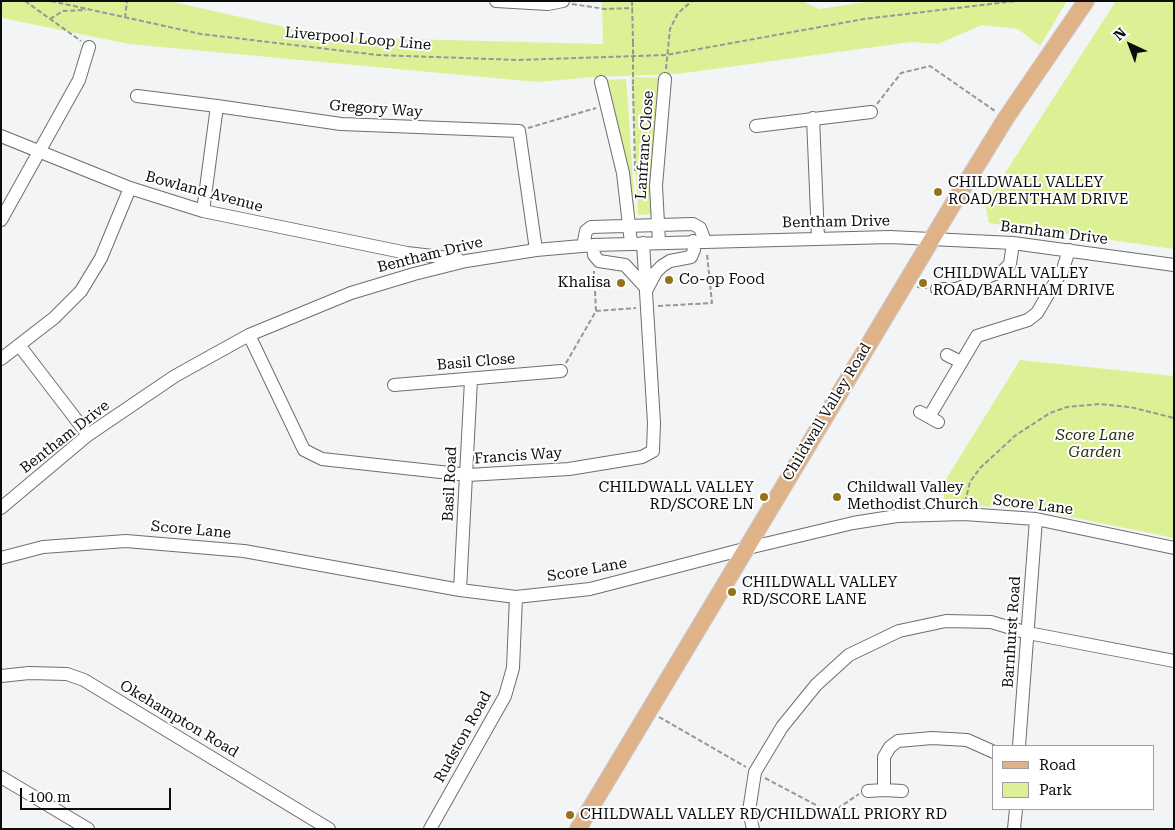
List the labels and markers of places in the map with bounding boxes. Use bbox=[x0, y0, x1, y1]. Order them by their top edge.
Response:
place label: CHILDWALL VALLEY ROAD/BENTHAM DRIVE bbox=[948, 174, 1128, 209]
marker: CHILDWALL VALLEY ROAD/BENTHAM DRIVE bbox=[932, 186, 944, 198]
place label: CHILDWALL VALLEY ROAD/BARNHAM DRIVE bbox=[933, 265, 1114, 300]
place label: Co-op Food bbox=[679, 271, 765, 289]
place label: Khalisa bbox=[558, 274, 611, 292]
marker: Co-op Food bbox=[663, 274, 675, 286]
marker: Khalisa bbox=[615, 277, 627, 289]
marker: CHILDWALL VALLEY ROAD/BARNHAM DRIVE bbox=[917, 277, 929, 289]
place label: CHILDWALL VALLEY RD/SCORE LN bbox=[599, 479, 754, 514]
place label: Childwall Valley Methodist Church bbox=[847, 479, 979, 514]
marker: CHILDWALL VALLEY RD/SCORE LN bbox=[758, 491, 770, 503]
marker: Childwall Valley Methodist Church bbox=[831, 491, 843, 503]
place label: CHILDWALL VALLEY RD/SCORE LANE bbox=[742, 574, 897, 609]
marker: CHILDWALL VALLEY RD/SCORE LANE bbox=[726, 586, 738, 598]
place label: CHILDWALL VALLEY RD/CHILDWALL PRIORY RD bbox=[580, 806, 947, 824]
marker: CHILDWALL VALLEY RD/CHILDWALL PRIORY RD bbox=[564, 809, 576, 821]

